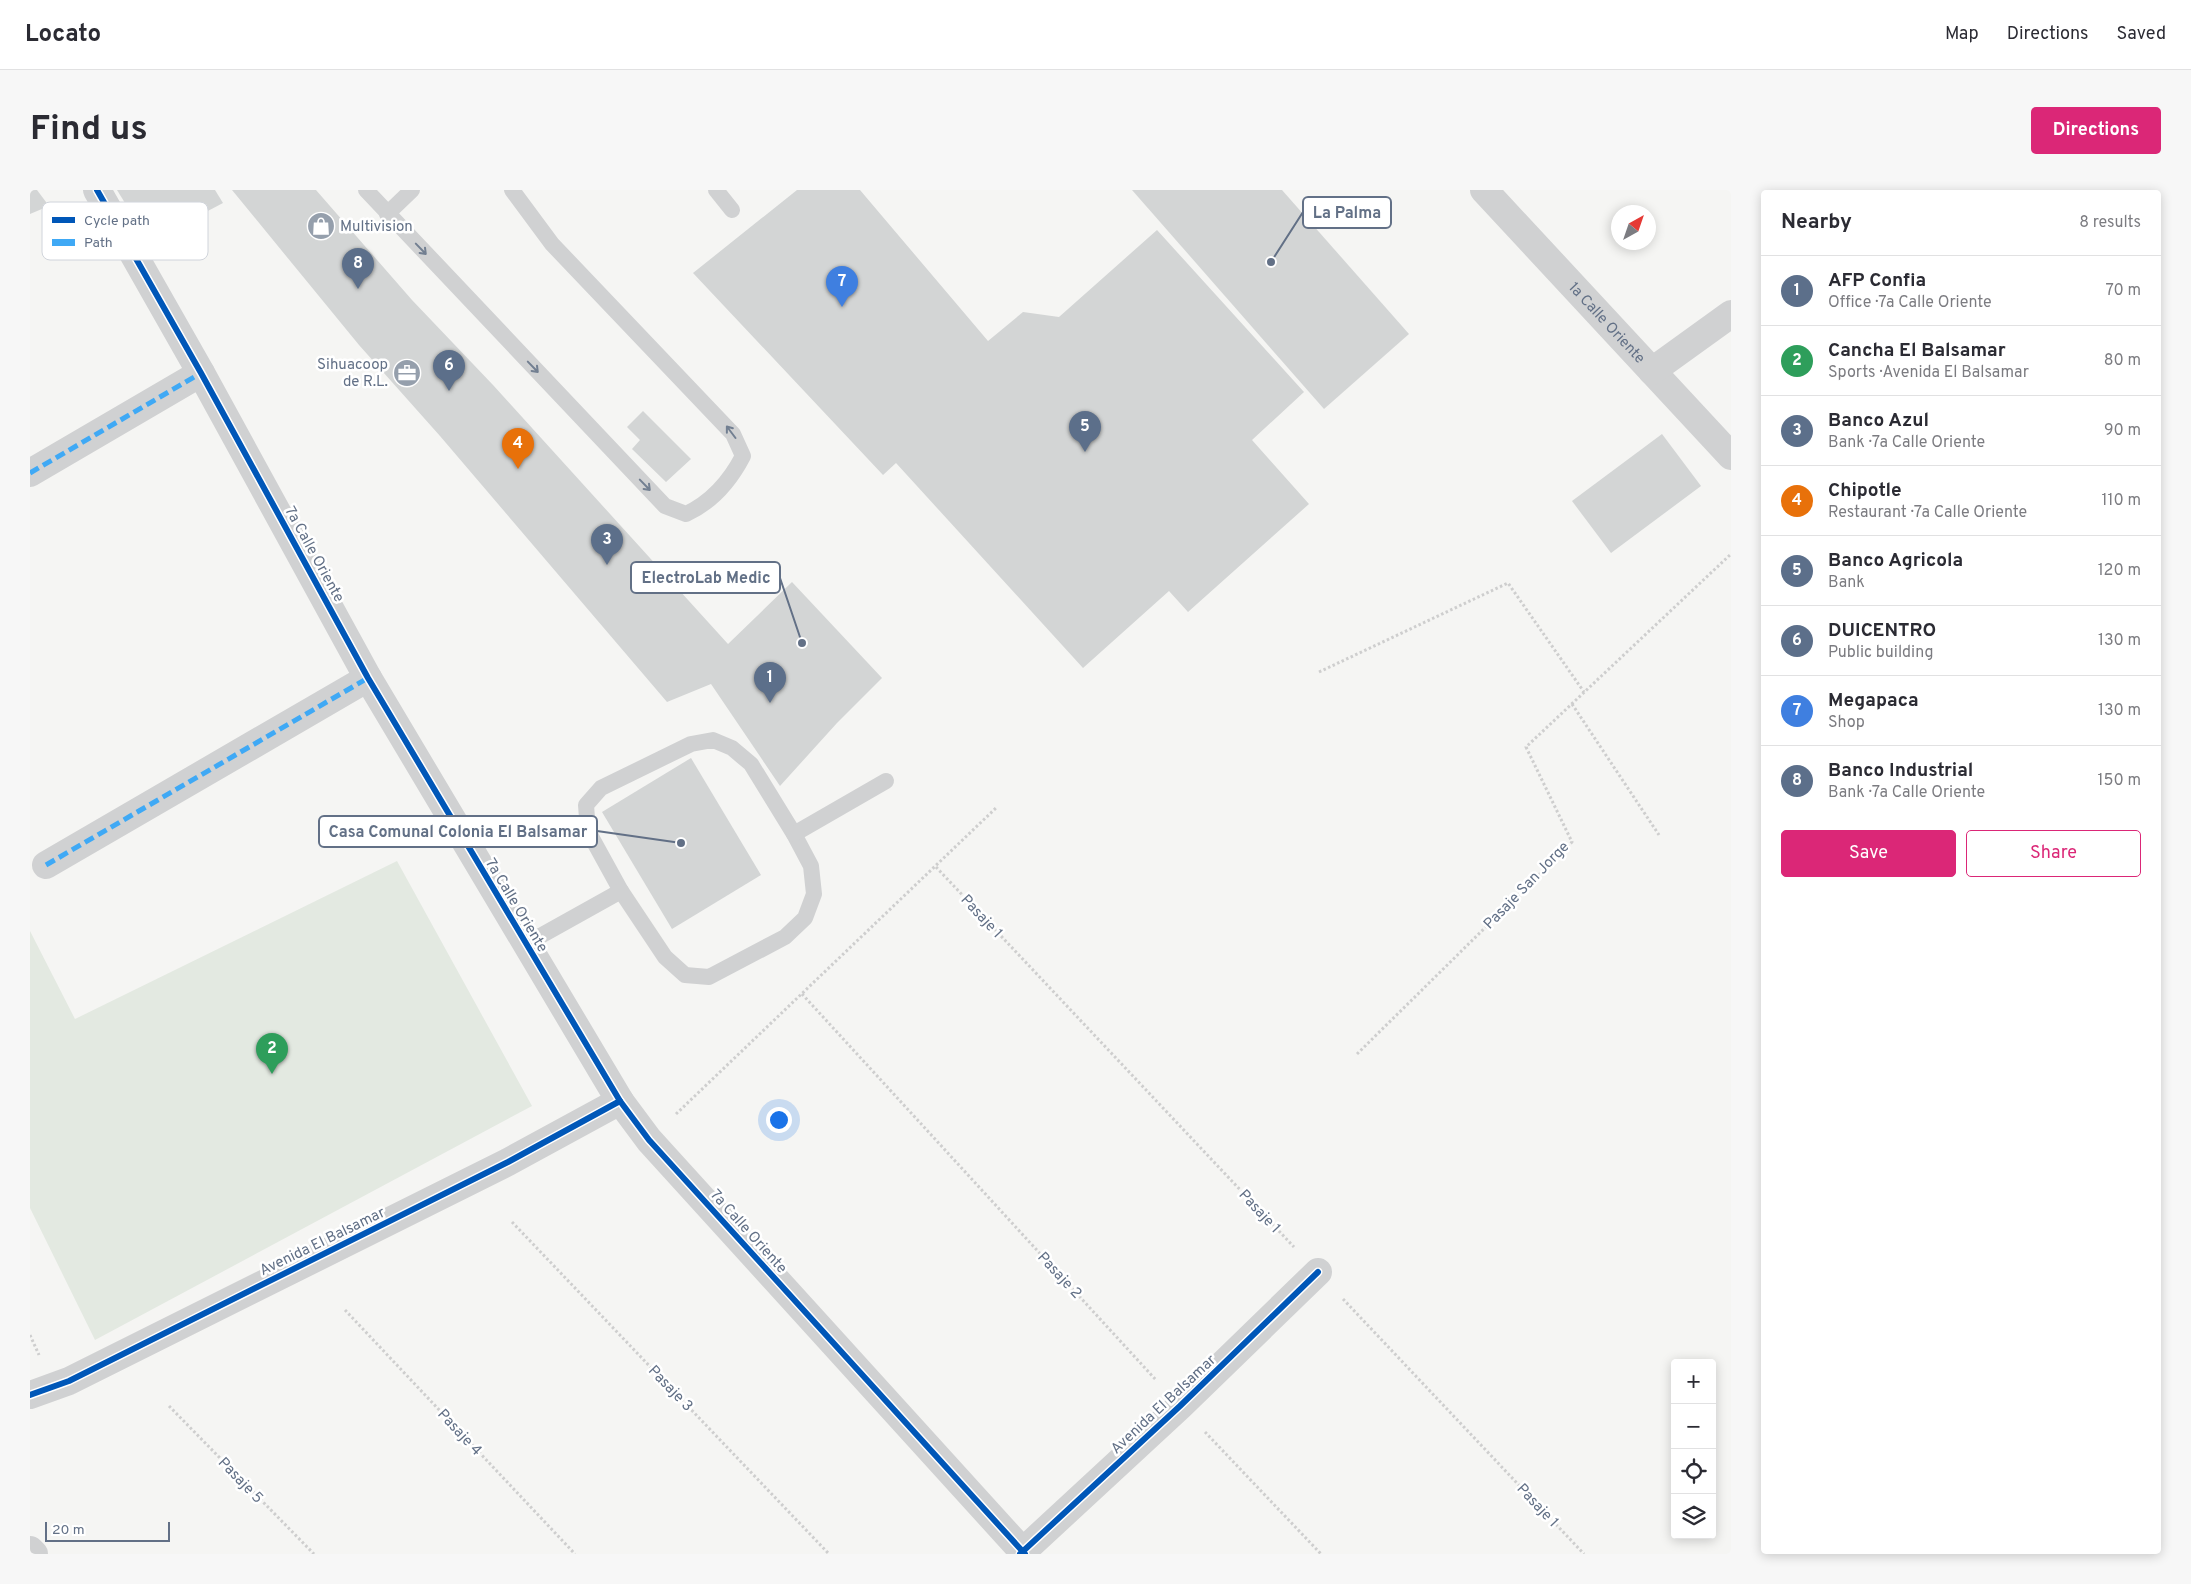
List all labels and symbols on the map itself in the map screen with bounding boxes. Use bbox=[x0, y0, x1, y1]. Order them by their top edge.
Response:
callout: La Palma bbox=[1303, 197, 1391, 228]
legend bbox=[42, 202, 208, 260]
text: La Palma bbox=[1313, 204, 1381, 224]
north arrow bbox=[1611, 205, 1656, 250]
shop icon: Multivision bbox=[306, 211, 336, 241]
text: Cycle path bbox=[84, 213, 150, 230]
place label: Multivision bbox=[340, 218, 413, 237]
text: Path bbox=[84, 235, 113, 252]
one-way arrow bbox=[415, 243, 427, 256]
pin: 8 bbox=[342, 248, 374, 289]
pin: 7 bbox=[826, 266, 858, 307]
street label: 1a Calle Oriente bbox=[1564, 279, 1649, 368]
pin: 6 bbox=[433, 350, 465, 391]
place label: Sihuacoop de R.L. bbox=[317, 356, 388, 392]
office icon: Sihuacoop de R.L. bbox=[392, 358, 422, 388]
one-way arrow bbox=[527, 361, 539, 373]
pin: 5 bbox=[1069, 411, 1101, 452]
one-way arrow bbox=[725, 426, 736, 439]
pin: 4 bbox=[502, 428, 534, 469]
one-way arrow bbox=[639, 478, 651, 491]
street label: 7a Calle Oriente bbox=[280, 504, 348, 606]
pin: 3 bbox=[591, 524, 623, 565]
callout: ElectroLab Medic bbox=[631, 562, 780, 593]
text: ElectroLab Medic bbox=[641, 569, 771, 589]
pin: 1 bbox=[754, 662, 786, 703]
callout: Casa Comunal Colonia El Balsamar bbox=[319, 816, 597, 847]
text: Casa Comunal Colonia El Balsamar bbox=[329, 823, 588, 843]
street label: Pasaje San Jorge bbox=[1480, 838, 1574, 934]
street label: 7a Calle Oriente bbox=[480, 855, 551, 956]
street label: Pasaje 1 bbox=[956, 891, 1006, 943]
pin: 2 bbox=[256, 1033, 288, 1074]
your location bbox=[766, 1107, 792, 1133]
street label: 7a Calle Oriente bbox=[705, 1186, 791, 1278]
street label: Pasaje 1 bbox=[1234, 1186, 1284, 1238]
street label: Avenida El Balsamar bbox=[257, 1204, 389, 1281]
street label: Pasaje 2 bbox=[1033, 1249, 1085, 1303]
street label: Avenida El Balsamar bbox=[1107, 1351, 1221, 1459]
street label: Pasaje 3 bbox=[643, 1362, 696, 1416]
street label: Pasaje 4 bbox=[433, 1406, 485, 1460]
street label: Pasaje 5 bbox=[213, 1454, 267, 1508]
street label: Pasaje 1 bbox=[1512, 1480, 1562, 1532]
scale bar bbox=[45, 1519, 170, 1542]

